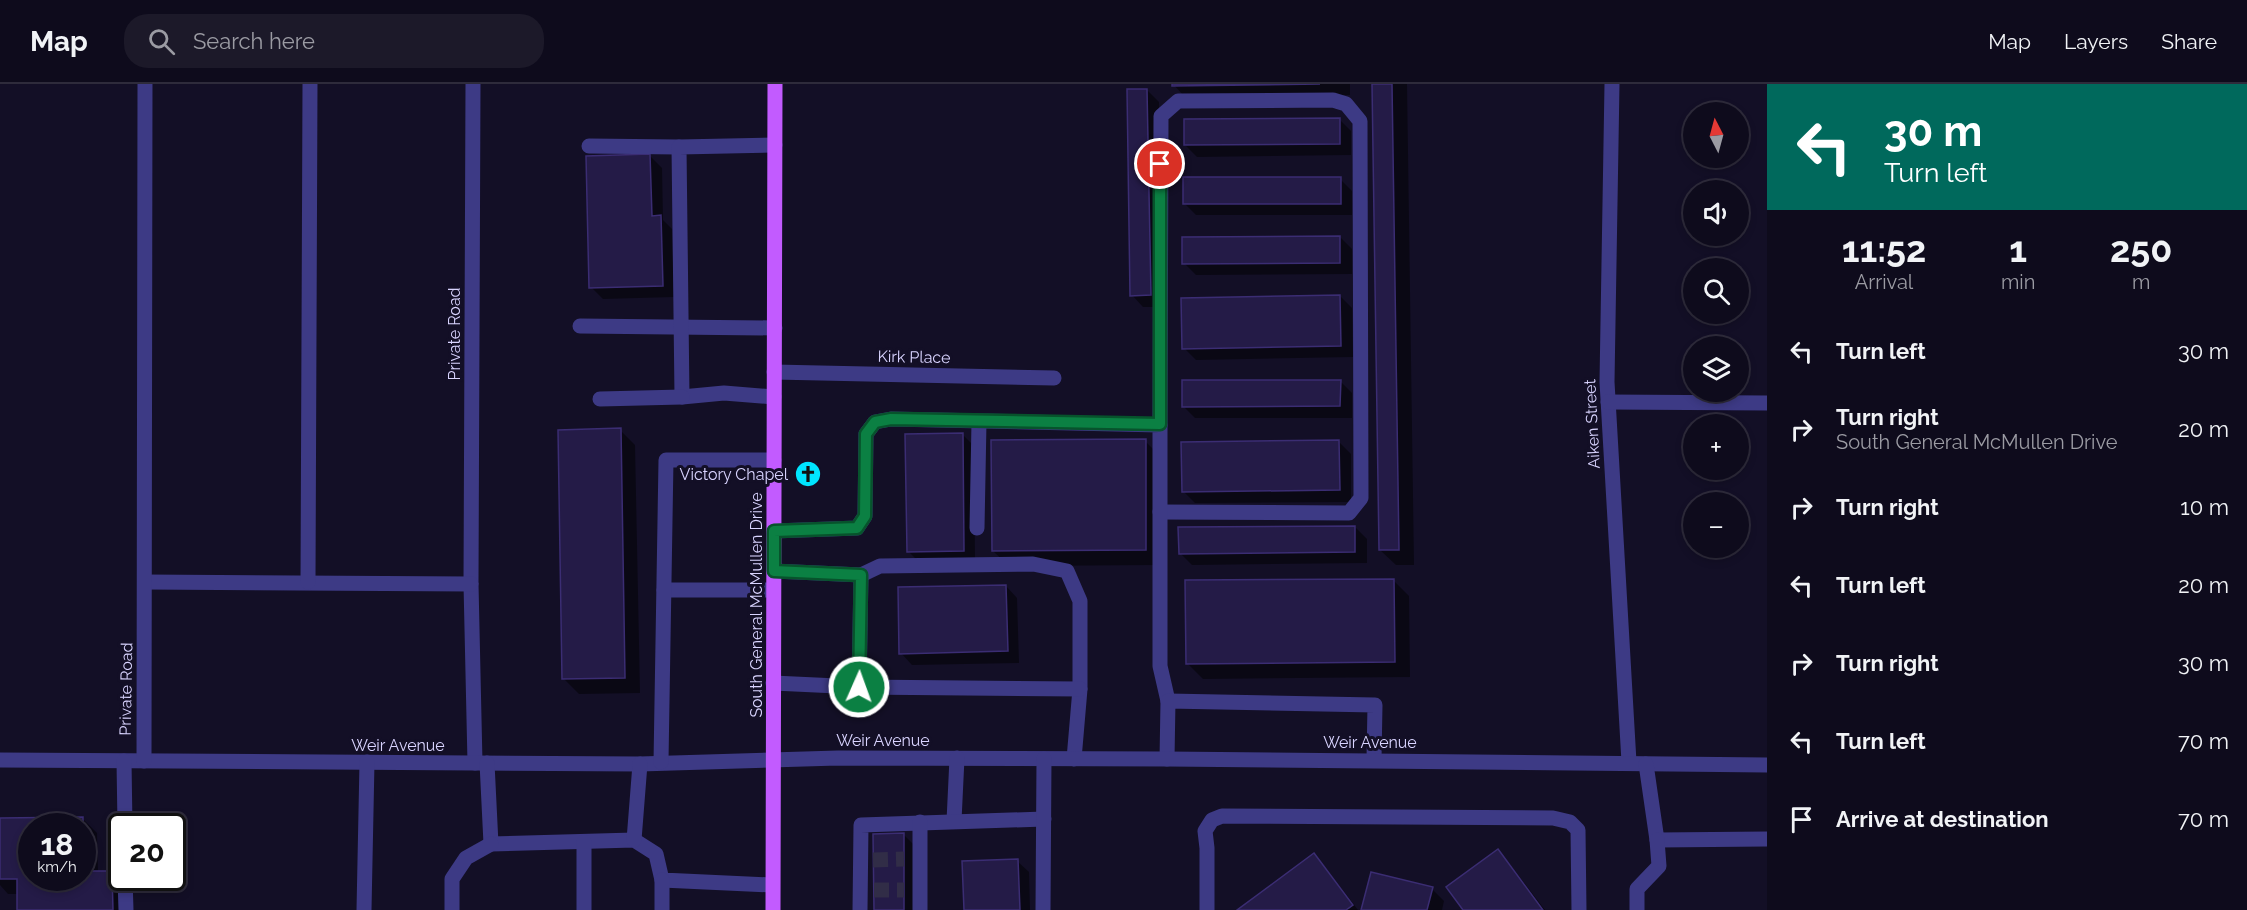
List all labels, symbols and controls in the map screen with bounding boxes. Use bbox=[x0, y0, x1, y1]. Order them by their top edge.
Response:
search box bbox=[124, 14, 544, 68]
text: Map bbox=[30, 25, 88, 58]
icon: search bbox=[145, 25, 178, 58]
text: Search here bbox=[193, 28, 315, 54]
text: Map bbox=[1988, 29, 2031, 54]
text: Layers bbox=[2064, 29, 2128, 54]
text: Share bbox=[2161, 29, 2217, 54]
north arrow bbox=[1683, 102, 1749, 168]
map controls bbox=[1683, 102, 1749, 558]
text: 30 m bbox=[1884, 107, 1982, 156]
icon: left bbox=[1785, 108, 1863, 186]
pin bbox=[1134, 138, 1185, 189]
icon: arrive bbox=[1143, 147, 1176, 180]
text: Turn left bbox=[1884, 157, 1987, 188]
button: sound bbox=[1683, 180, 1749, 246]
text: 11:52 bbox=[1842, 228, 1926, 270]
text: 1 bbox=[2009, 228, 2027, 270]
text: 250 bbox=[2110, 228, 2172, 270]
button: search bbox=[1683, 258, 1749, 324]
text: Arrival bbox=[1855, 270, 1913, 294]
text: min bbox=[2001, 270, 2035, 294]
text: m bbox=[2132, 270, 2150, 294]
street label: Private Road bbox=[445, 287, 464, 381]
icon: left bbox=[1785, 335, 1818, 368]
button: layers bbox=[1683, 336, 1749, 402]
text: Turn left bbox=[1836, 338, 1926, 364]
text: 30 m bbox=[2178, 338, 2229, 364]
street label: Kirk Place bbox=[877, 347, 951, 367]
street label: Aiken Street bbox=[1580, 378, 1604, 469]
text: Turn right bbox=[1836, 404, 1939, 430]
icon: right bbox=[1785, 413, 1818, 446]
button: + bbox=[1683, 414, 1749, 480]
text: 20 m bbox=[2178, 416, 2229, 442]
text: South General McMullen Drive bbox=[1836, 430, 2118, 454]
church icon: Victory Chapel bbox=[793, 459, 823, 489]
place label: Victory Chapel bbox=[680, 465, 789, 484]
icon: right bbox=[1785, 491, 1818, 524]
street label: South General McMullen Drive bbox=[747, 492, 766, 718]
button: − bbox=[1683, 492, 1749, 558]
text: Turn right bbox=[1836, 494, 1939, 520]
text: 10 m bbox=[2180, 494, 2229, 520]
icon: left bbox=[1785, 569, 1818, 602]
text: Turn left bbox=[1836, 572, 1926, 598]
text: 20 m bbox=[2178, 572, 2229, 598]
street label: Private Road bbox=[116, 642, 136, 736]
icon: right bbox=[1785, 647, 1818, 680]
text: Turn right bbox=[1836, 650, 1939, 676]
text: 30 m bbox=[2178, 650, 2229, 676]
position arrow bbox=[827, 655, 891, 719]
icon: left bbox=[1785, 725, 1818, 758]
text: Turn left bbox=[1836, 728, 1926, 754]
text: 70 m bbox=[2178, 728, 2229, 754]
street label: Weir Avenue bbox=[836, 731, 930, 750]
street label: Weir Avenue bbox=[1323, 733, 1417, 752]
street label: Weir Avenue bbox=[351, 736, 445, 755]
icon: arrive bbox=[1785, 803, 1818, 836]
text: Arrive at destination bbox=[1836, 806, 2049, 832]
text: 70 m bbox=[2178, 806, 2229, 832]
speed limit sign: 20 bbox=[108, 813, 186, 891]
text: 18 bbox=[41, 827, 73, 862]
text: km/h bbox=[37, 858, 77, 876]

